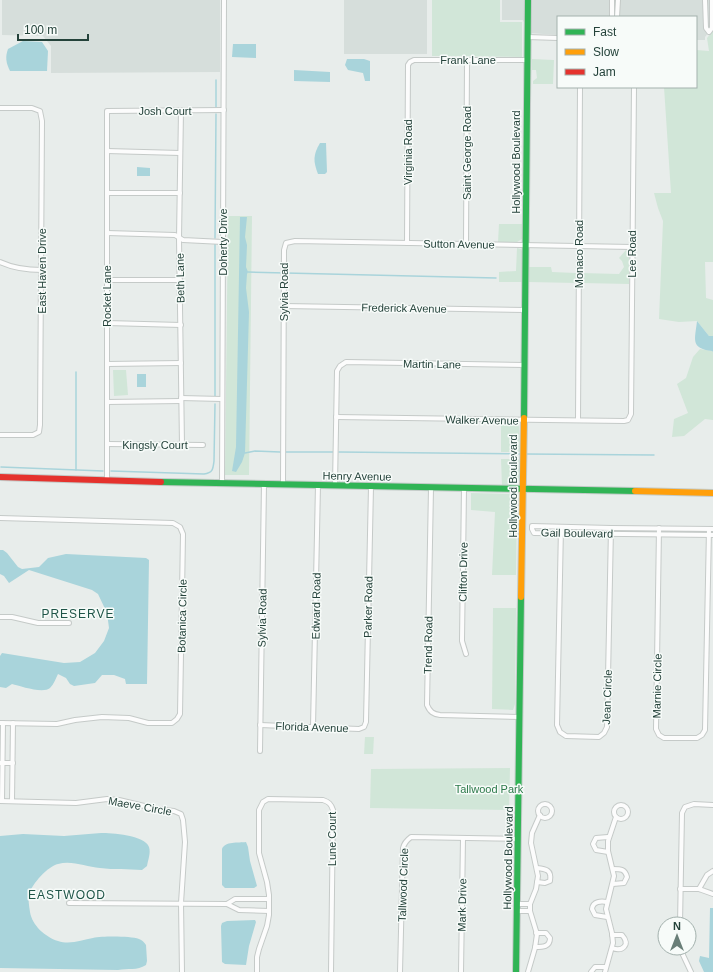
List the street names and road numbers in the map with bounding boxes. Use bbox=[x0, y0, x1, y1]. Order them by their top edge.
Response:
street label: Frank Lane bbox=[440, 54, 496, 66]
street label: Josh Court bbox=[138, 105, 192, 117]
street label: Saint George Road bbox=[461, 106, 473, 200]
street label: Hollywood Boulevard bbox=[510, 110, 522, 214]
street label: Virginia Road bbox=[402, 119, 414, 185]
street label: Doherty Drive bbox=[217, 208, 229, 276]
street label: Monaco Road bbox=[573, 220, 585, 288]
street label: East Haven Drive bbox=[36, 228, 48, 314]
street label: Lee Road bbox=[626, 230, 638, 278]
street label: Sutton Avenue bbox=[423, 237, 495, 251]
street label: Beth Lane bbox=[174, 253, 186, 303]
street label: Sylvia Road bbox=[278, 263, 290, 321]
street label: Rocket Lane bbox=[101, 265, 113, 327]
street label: Frederick Avenue bbox=[361, 301, 447, 315]
street label: Martin Lane bbox=[403, 357, 461, 371]
street label: Walker Avenue bbox=[445, 413, 519, 427]
street label: Hollywood Boulevard bbox=[507, 434, 519, 538]
street label: Kingsly Court bbox=[122, 439, 188, 451]
street label: Henry Avenue bbox=[322, 469, 392, 483]
street label: Gail Boulevard bbox=[541, 526, 613, 540]
street label: Clifton Drive bbox=[456, 542, 470, 602]
street label: Edward Road bbox=[309, 573, 323, 639]
street label: Parker Road bbox=[361, 576, 375, 638]
street label: Botanica Circle bbox=[175, 579, 189, 653]
street label: Sylvia Road bbox=[255, 589, 269, 647]
street label: Trend Road bbox=[421, 616, 435, 674]
street label: Marnie Circle bbox=[650, 654, 664, 718]
street label: Jean Circle bbox=[600, 669, 614, 725]
street label: Florida Avenue bbox=[275, 720, 349, 734]
street label: Maeve Circle bbox=[107, 795, 173, 817]
street label: Hollywood Boulevard bbox=[501, 806, 515, 910]
street label: Lune Court bbox=[326, 812, 338, 866]
street label: Tallwood Circle bbox=[396, 848, 410, 922]
street label: Mark Drive bbox=[456, 878, 468, 932]

